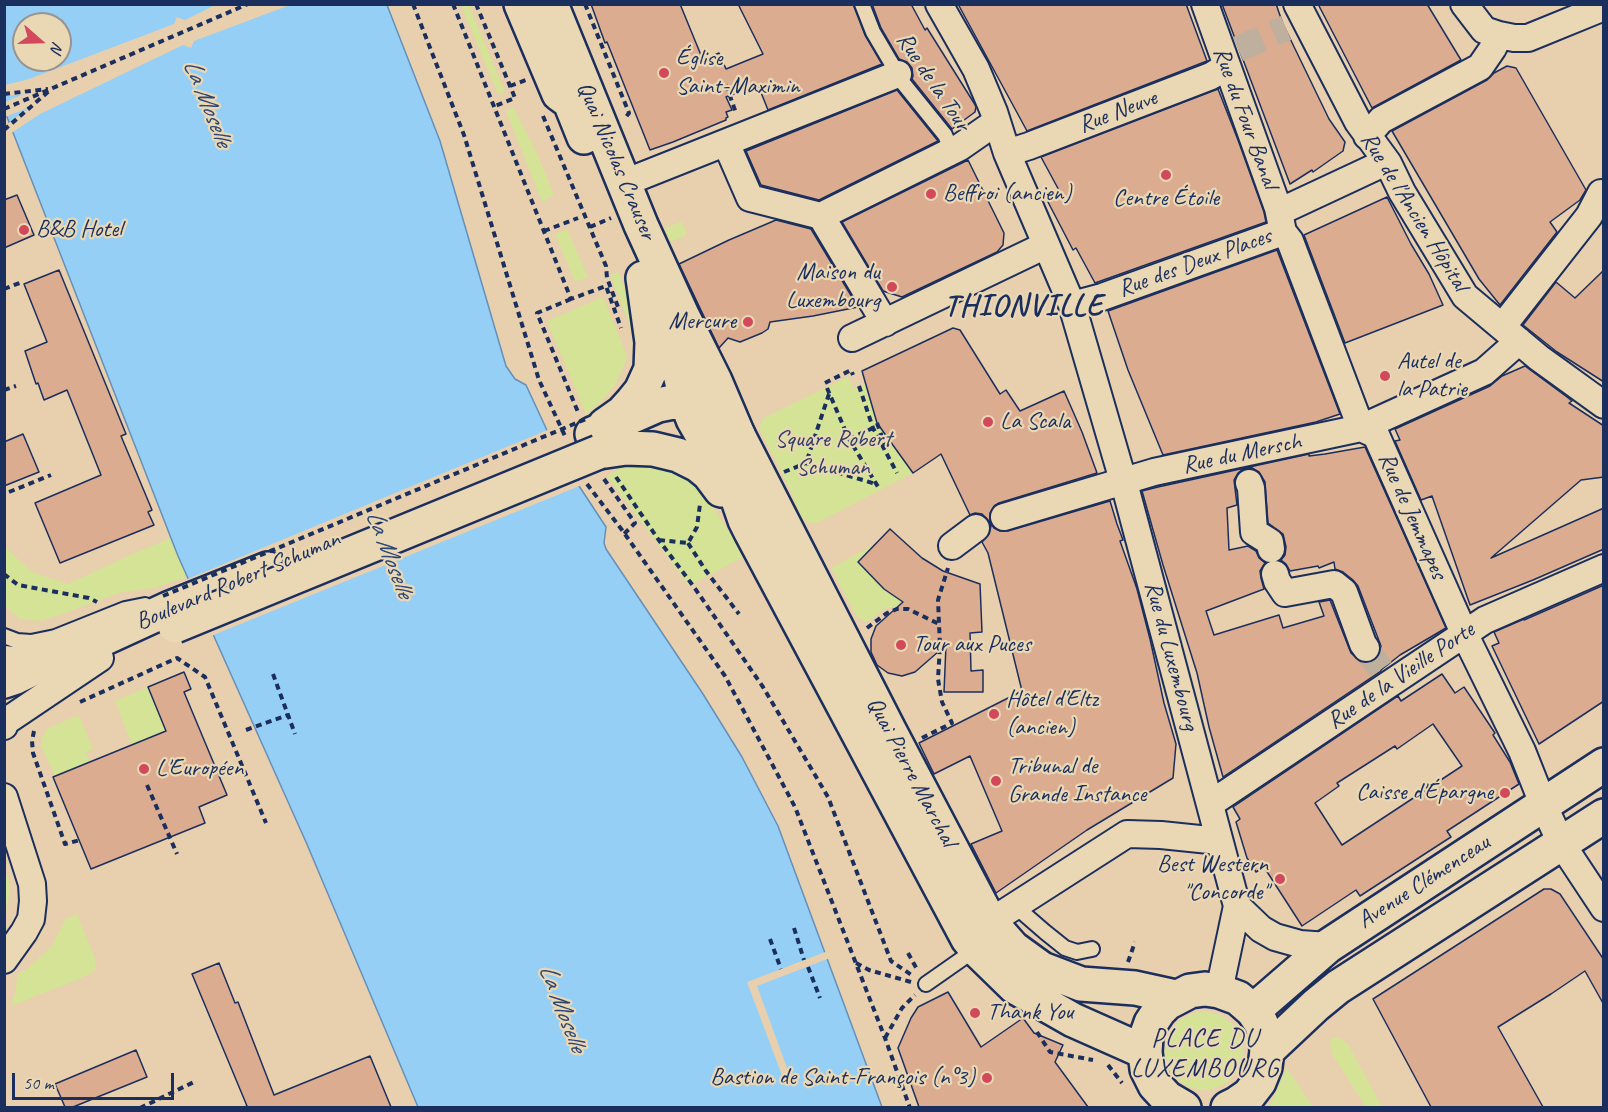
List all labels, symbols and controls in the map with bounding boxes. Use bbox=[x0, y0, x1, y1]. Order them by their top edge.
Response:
north arrow bbox=[12, 12, 72, 72]
street label: Rue de la Tour bbox=[890, 27, 976, 137]
text: N bbox=[46, 39, 68, 56]
street label: Rue du Four Banal bbox=[1206, 43, 1284, 193]
place label: Église Saint-Maximin bbox=[676, 45, 799, 101]
water label: La Moselle bbox=[175, 55, 239, 151]
marker: Église Saint-Maximin bbox=[657, 66, 671, 80]
street label: Quai Nicolas Crauser bbox=[570, 78, 662, 244]
street label: Rue Neuve bbox=[1075, 84, 1161, 140]
street label: Rue de l'Ancien Hôpital bbox=[1354, 127, 1474, 297]
marker: Centre Étoile bbox=[1159, 168, 1173, 182]
place label: Beffroi (ancien) bbox=[943, 180, 1071, 208]
place label: Centre Étoile bbox=[1113, 185, 1219, 213]
marker: Beffroi (ancien) bbox=[924, 187, 938, 201]
place label: B&B Hotel bbox=[36, 216, 122, 244]
street label: Rue des Deux Places bbox=[1114, 222, 1276, 304]
marker: B&B Hotel bbox=[17, 223, 31, 237]
place label: Maison du Luxembourg bbox=[786, 259, 880, 315]
marker: Maison du Luxembourg bbox=[885, 280, 899, 294]
district label: THIONVILLE bbox=[945, 289, 1103, 325]
place label: Mercure bbox=[669, 308, 736, 336]
marker: Mercure bbox=[741, 315, 755, 329]
place label: Autel de la Patrie bbox=[1397, 348, 1467, 404]
marker: Autel de la Patrie bbox=[1378, 369, 1392, 383]
place label: La Scala bbox=[1000, 408, 1070, 436]
marker: La Scala bbox=[981, 415, 995, 429]
park label: Square Robert Schuman bbox=[775, 426, 891, 482]
street label: Rue du Mersch bbox=[1180, 427, 1304, 481]
street label: Rue de Jemmapes bbox=[1371, 448, 1453, 584]
water label: La Moselle bbox=[358, 506, 420, 602]
street label: Boulevard Robert Schuman bbox=[132, 525, 344, 637]
street label: Rue du Luxembourg bbox=[1137, 579, 1205, 733]
street label: Rue de la Vieille Porte bbox=[1322, 616, 1480, 736]
place label: Tour aux Puces bbox=[913, 631, 1031, 659]
marker: Tour aux Puces bbox=[894, 638, 908, 652]
place label: Hôtel d'Eltz (ancien) bbox=[1006, 686, 1098, 742]
street label: Quai Pierre Marchal bbox=[860, 692, 962, 852]
marker: Hôtel d'Eltz (ancien) bbox=[987, 707, 1001, 721]
place label: Tribunal de Grande Instance bbox=[1008, 753, 1146, 809]
place label: L'Européen bbox=[156, 755, 243, 783]
marker: L'Européen bbox=[137, 762, 151, 776]
marker: Tribunal de Grande Instance bbox=[989, 774, 1003, 788]
place label: Caisse d'Épargne bbox=[1356, 779, 1493, 807]
marker: Caisse d'Épargne bbox=[1498, 786, 1512, 800]
street label: Avenue Clémenceau bbox=[1353, 829, 1495, 935]
place label: Best Western "Concorde" bbox=[1157, 851, 1268, 907]
marker: Best Western "Concorde" bbox=[1273, 872, 1287, 886]
water label: La Moselle bbox=[531, 960, 593, 1056]
place label: Thank You bbox=[987, 999, 1073, 1027]
marker: Thank You bbox=[968, 1006, 982, 1020]
district label: PLACE DU LUXEMBOURG bbox=[1131, 1023, 1279, 1084]
scale bar bbox=[15, 1061, 177, 1099]
place label: Bastion de Saint-François (n°3) bbox=[710, 1064, 975, 1092]
marker: Bastion de Saint-François (n°3) bbox=[980, 1071, 994, 1085]
text: 50 m bbox=[23, 1072, 54, 1094]

